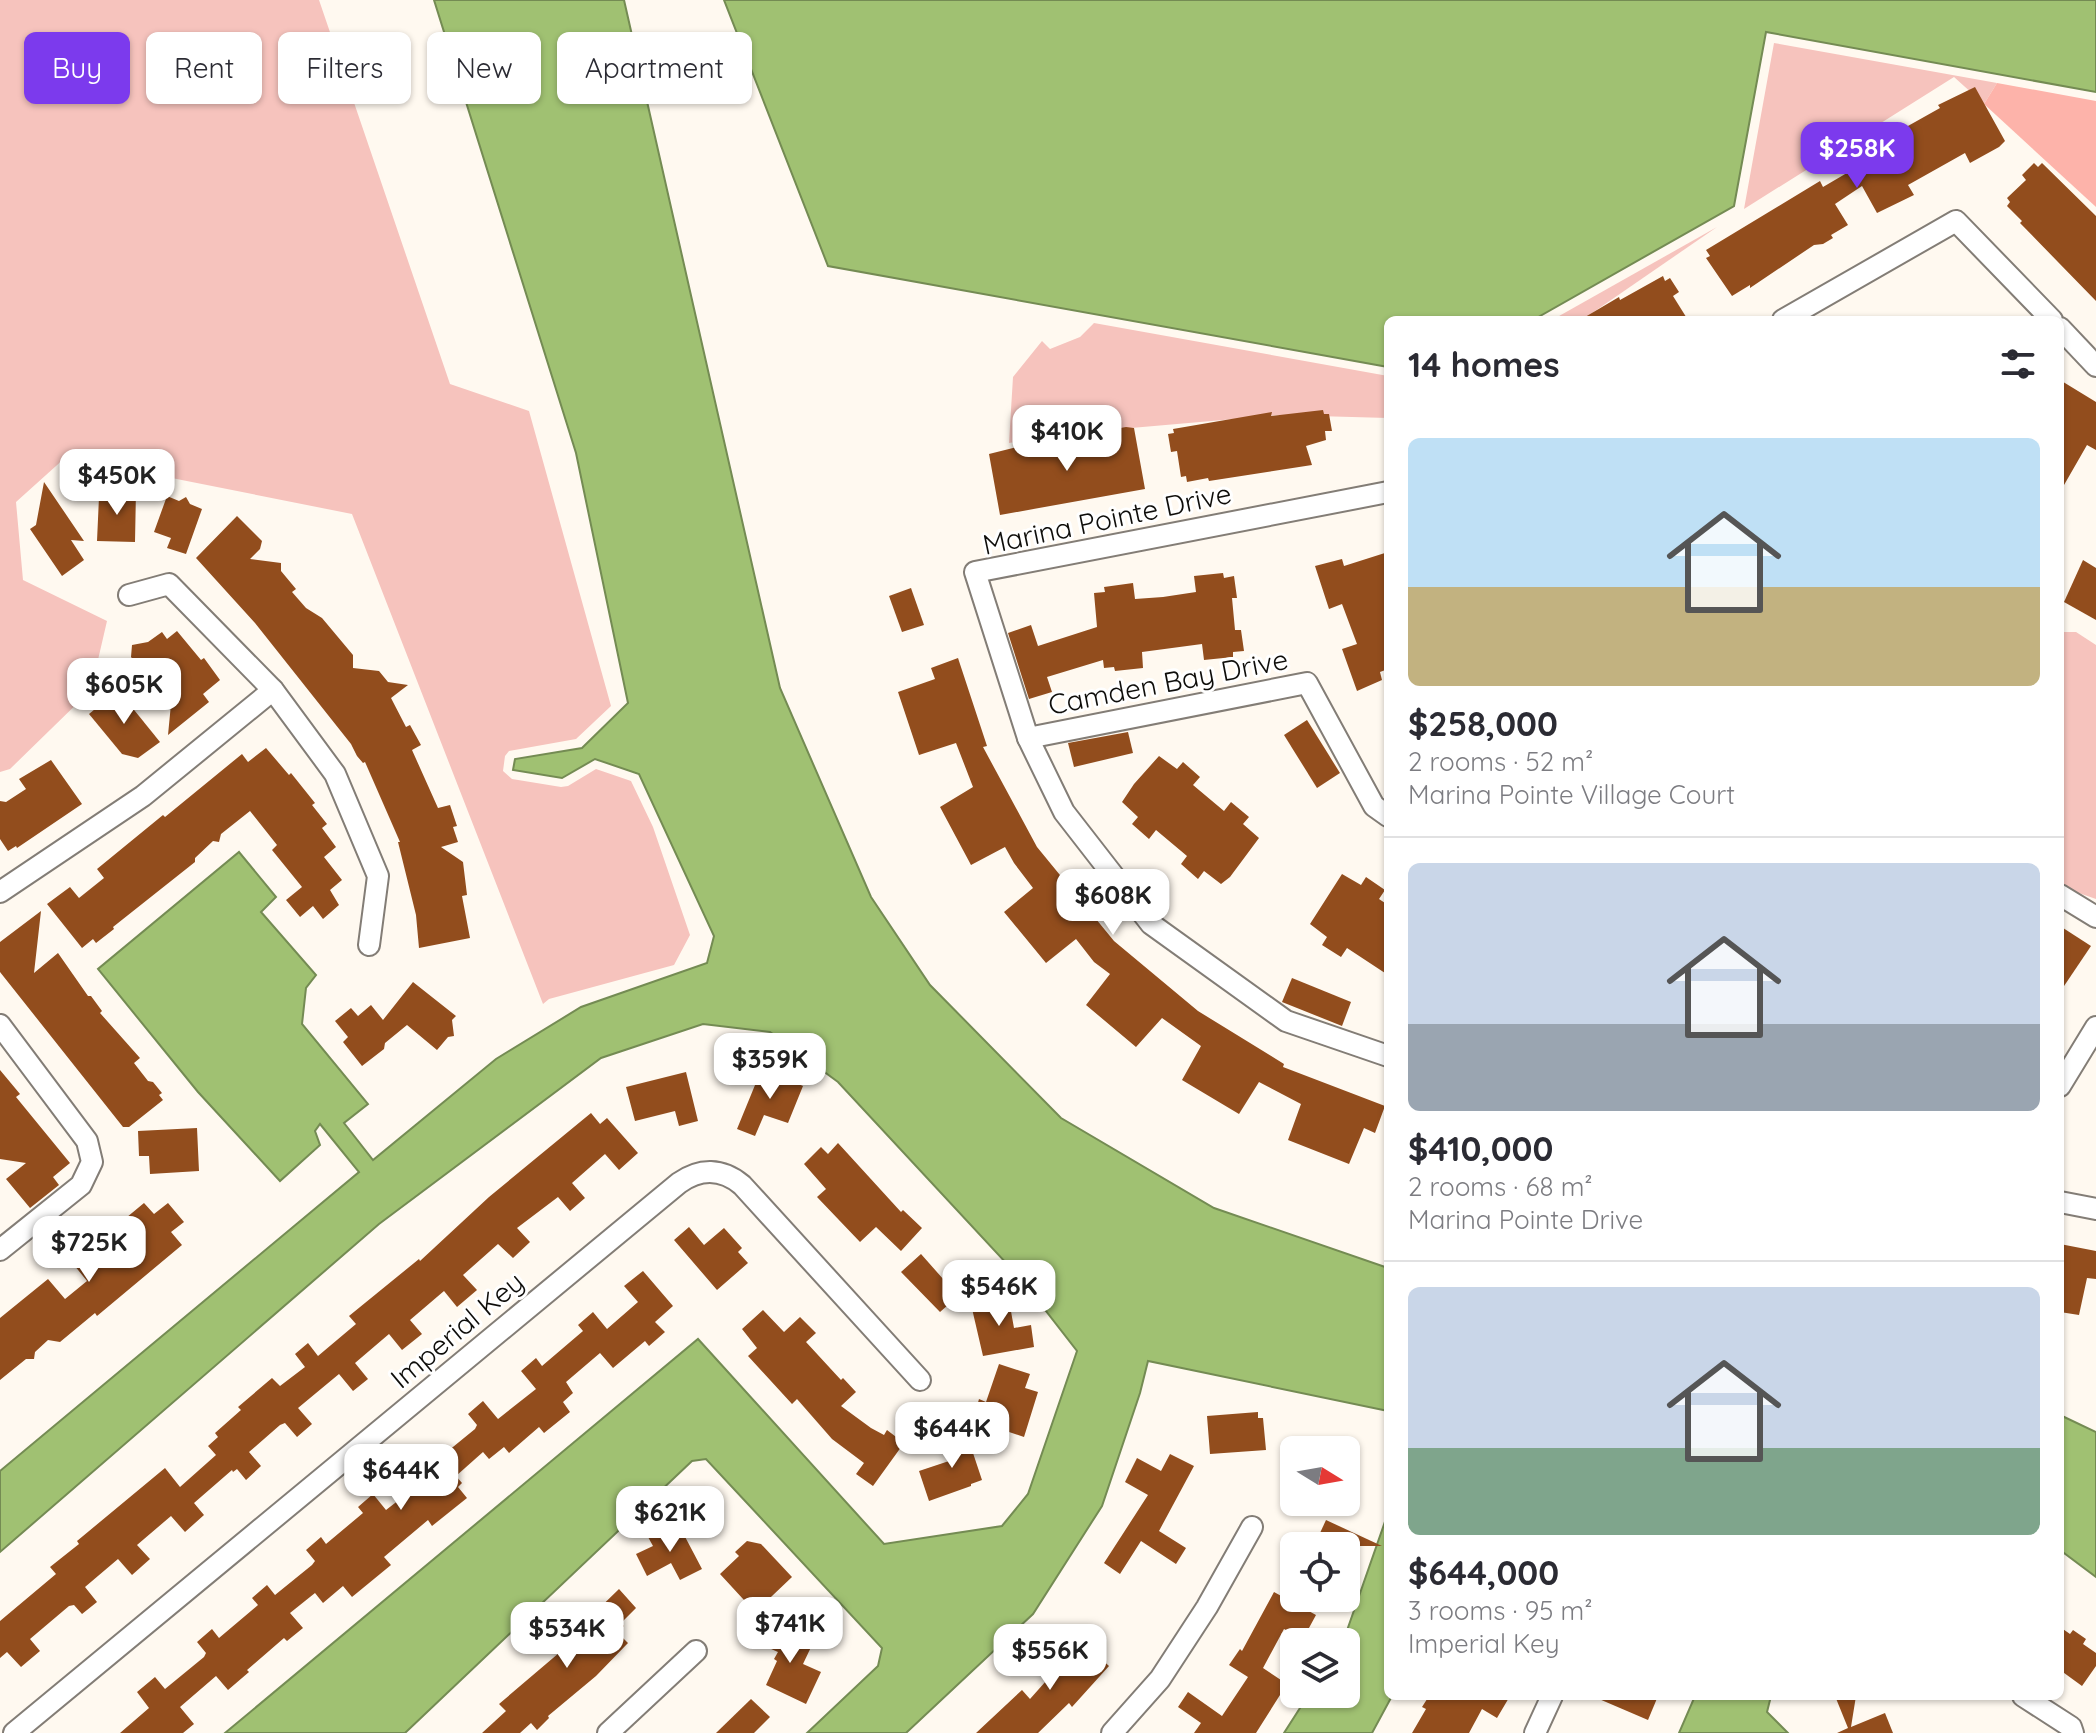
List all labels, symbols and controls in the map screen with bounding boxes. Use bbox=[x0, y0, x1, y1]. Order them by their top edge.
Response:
chip: Buy bbox=[24, 32, 130, 104]
chip: Rent bbox=[146, 32, 262, 104]
chip: Filters bbox=[278, 32, 411, 104]
chip: New bbox=[427, 32, 541, 104]
chip: Apartment bbox=[557, 32, 752, 104]
pin: $258K bbox=[1801, 122, 1913, 190]
text: $258K bbox=[1819, 131, 1895, 164]
icon: filters bbox=[1996, 342, 2040, 386]
text: 14 homes bbox=[1408, 343, 1560, 386]
pin: $410K bbox=[1011, 405, 1123, 473]
text: $410K bbox=[1030, 414, 1104, 447]
pin: $450K bbox=[61, 449, 173, 517]
text: $450K bbox=[78, 458, 156, 491]
street label: Marina Pointe Drive bbox=[979, 475, 1234, 562]
icon: home bbox=[1652, 490, 1796, 634]
street label: Camden Bay Drive bbox=[1045, 641, 1291, 722]
pin: $605K bbox=[68, 658, 180, 726]
text: $605K bbox=[85, 667, 163, 700]
text: $258,000 bbox=[1408, 702, 1558, 745]
text: 2 rooms · 52 m² bbox=[1408, 745, 1593, 778]
text: Marina Pointe Village Court bbox=[1408, 778, 1735, 811]
pin: $608K bbox=[1057, 869, 1169, 937]
text: $608K bbox=[1074, 878, 1152, 911]
icon: home bbox=[1652, 915, 1796, 1059]
pin: $359K bbox=[714, 1033, 826, 1101]
text: $359K bbox=[732, 1042, 808, 1075]
text: $410,000 bbox=[1408, 1127, 1553, 1170]
text: 2 rooms · 68 m² bbox=[1408, 1170, 1593, 1203]
text: Marina Pointe Drive bbox=[1408, 1203, 1643, 1236]
pin: $725K bbox=[33, 1216, 145, 1284]
text: $725K bbox=[51, 1225, 127, 1258]
pin: $546K bbox=[943, 1260, 1055, 1328]
street label: Imperial Key bbox=[383, 1264, 530, 1395]
text: $546K bbox=[960, 1269, 1038, 1302]
icon: home bbox=[1652, 1339, 1796, 1483]
pin: $644K bbox=[896, 1402, 1008, 1470]
text: $644K bbox=[913, 1411, 991, 1444]
north arrow bbox=[1280, 1436, 1360, 1516]
map controls bbox=[1280, 1436, 1360, 1708]
pin: $644K bbox=[345, 1444, 457, 1512]
text: $644K bbox=[362, 1453, 440, 1486]
pin: $621K bbox=[614, 1486, 726, 1554]
text: $621K bbox=[634, 1495, 706, 1528]
button: locate bbox=[1280, 1532, 1360, 1612]
text: $644,000 bbox=[1408, 1551, 1559, 1594]
text: 3 rooms · 95 m² bbox=[1408, 1594, 1592, 1627]
pin: $741K bbox=[734, 1597, 846, 1665]
pin: $534K bbox=[511, 1602, 623, 1670]
text: $741K bbox=[755, 1606, 825, 1639]
text: $534K bbox=[529, 1611, 605, 1644]
pin: $556K bbox=[994, 1624, 1106, 1692]
text: Imperial Key bbox=[1408, 1627, 1559, 1660]
button: layers bbox=[1280, 1628, 1360, 1708]
text: $556K bbox=[1012, 1633, 1088, 1666]

